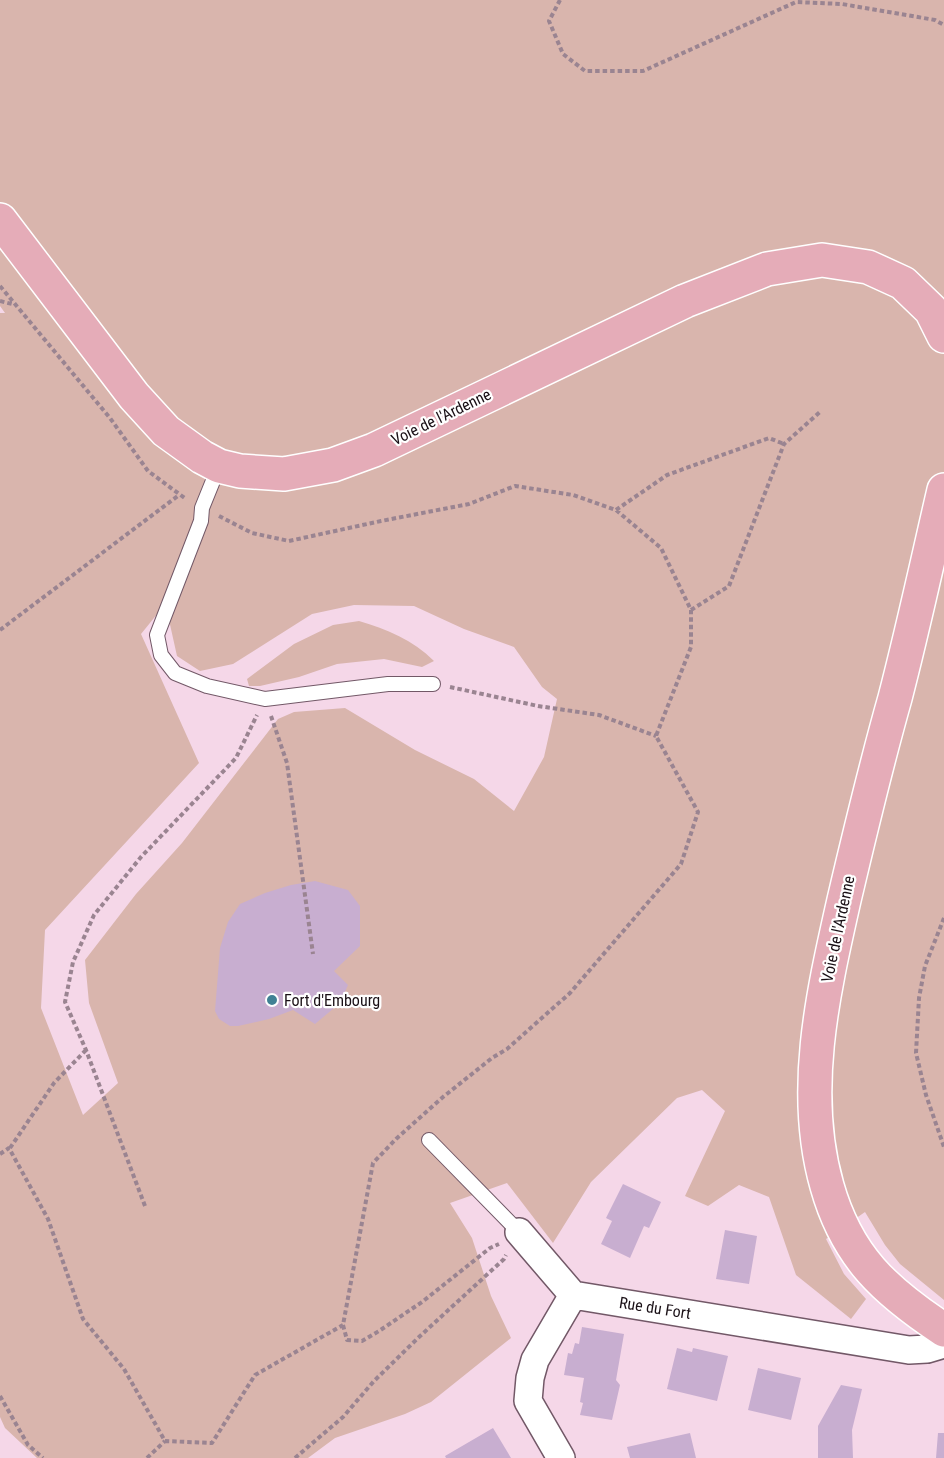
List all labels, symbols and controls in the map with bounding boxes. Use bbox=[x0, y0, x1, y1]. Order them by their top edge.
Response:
street label: Voie de l'Ardenne bbox=[388, 385, 494, 449]
street label: Voie de l'Ardenne bbox=[817, 874, 859, 984]
place label: Fort d'Embourg bbox=[284, 991, 380, 1010]
marker: Fort d'Embourg bbox=[265, 993, 279, 1007]
street label: Rue du Fort bbox=[618, 1293, 692, 1323]

